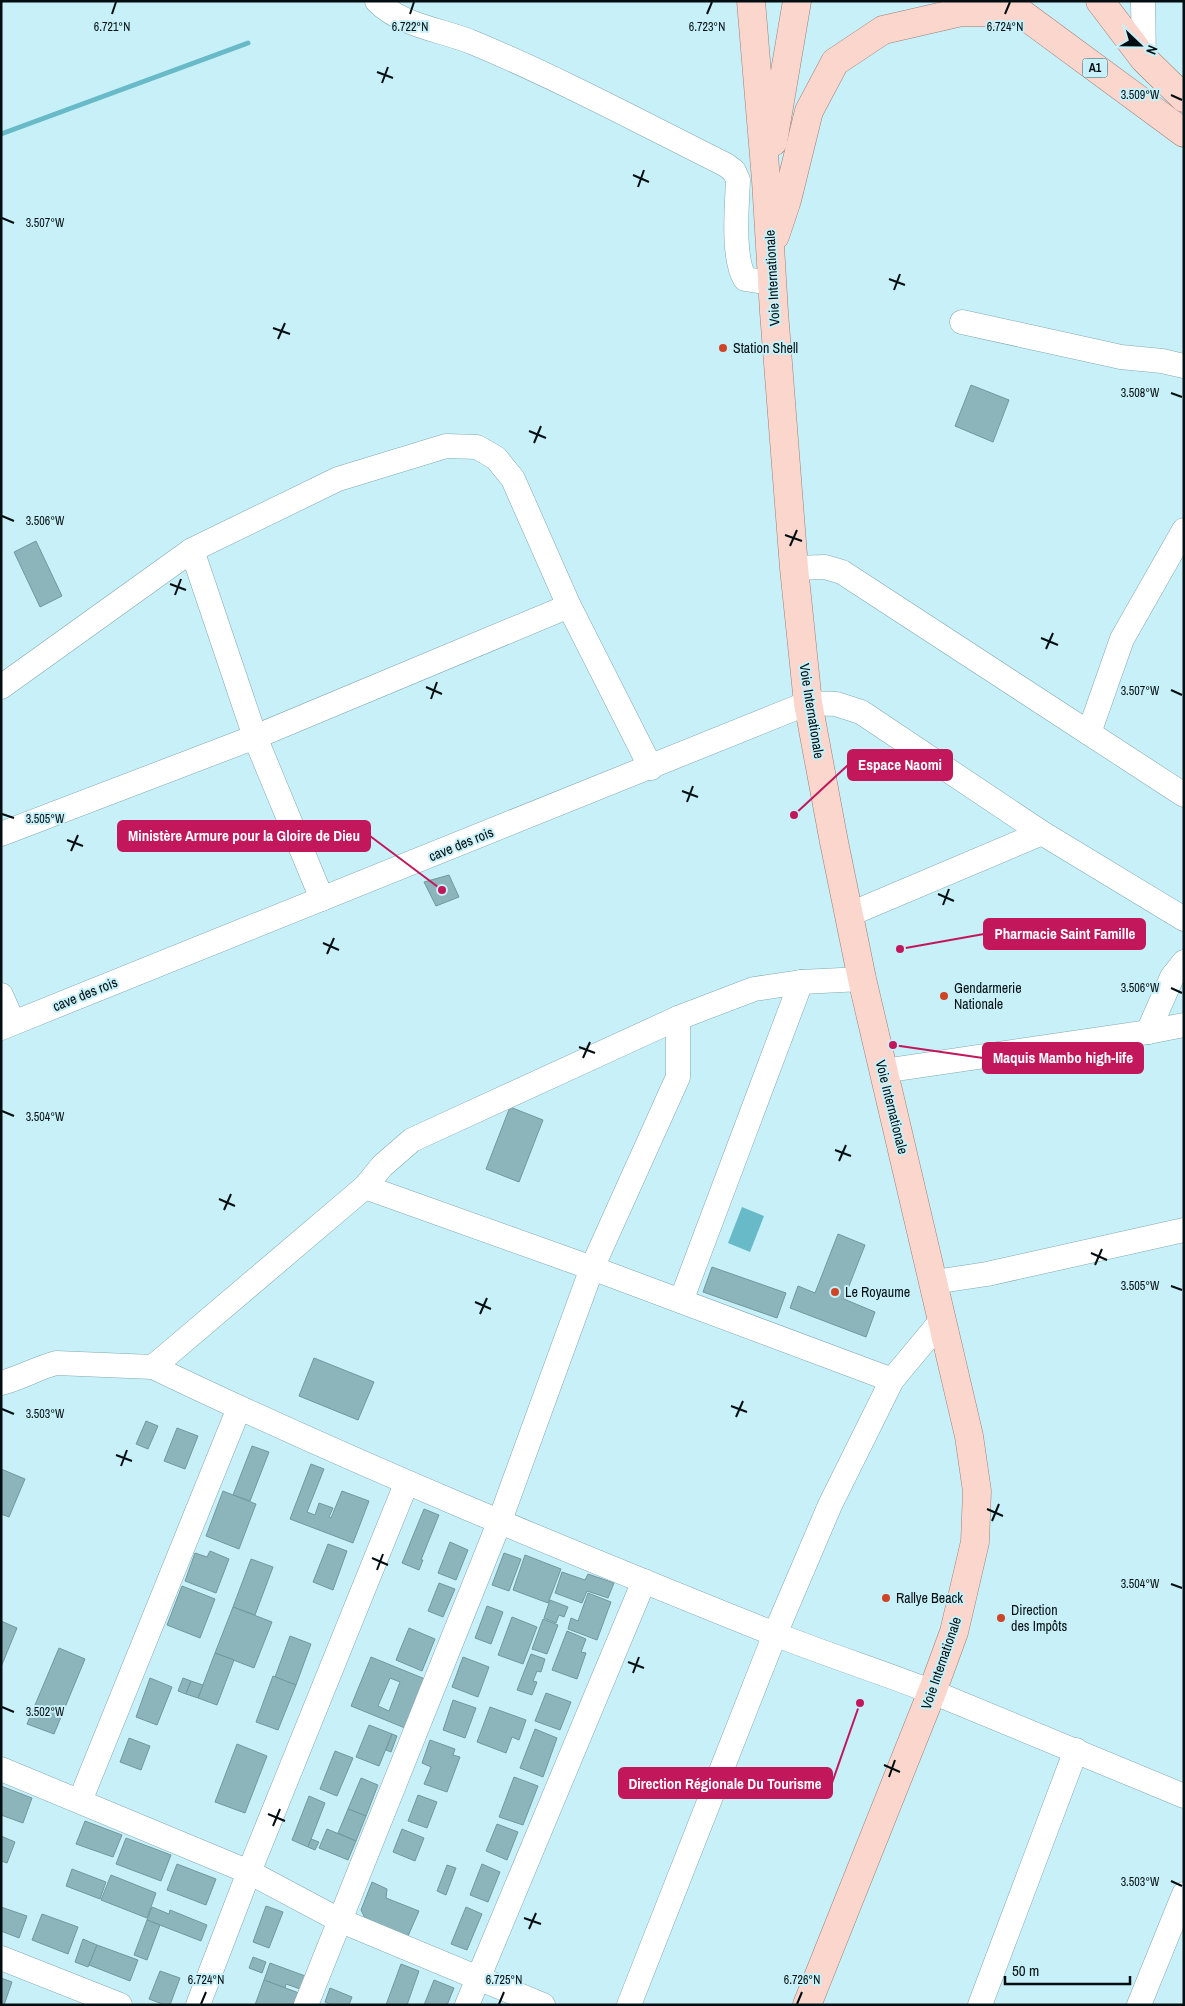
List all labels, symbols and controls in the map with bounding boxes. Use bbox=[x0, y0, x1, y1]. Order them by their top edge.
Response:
text: 6.721°N bbox=[94, 19, 130, 35]
text: 6.722°N bbox=[392, 19, 428, 35]
text: 6.723°N bbox=[689, 19, 725, 35]
text: 6.724°N bbox=[987, 19, 1023, 35]
north arrow bbox=[1115, 20, 1165, 70]
text: N bbox=[1142, 43, 1162, 57]
road number: A1 bbox=[1082, 58, 1108, 78]
text: 3.509°W bbox=[1121, 87, 1160, 103]
text: 3.507°W bbox=[26, 215, 65, 231]
street label: Voie Internationale bbox=[760, 229, 784, 327]
place label: Station Shell bbox=[733, 339, 798, 357]
marker: Station Shell bbox=[717, 342, 729, 354]
text: 3.508°W bbox=[1121, 385, 1160, 401]
text: 3.506°W bbox=[26, 513, 65, 529]
street label: Voie Internationale bbox=[796, 662, 828, 760]
text: 3.507°W bbox=[1121, 683, 1160, 699]
callout: Espace Naomi bbox=[848, 750, 952, 780]
text: Espace Naomi bbox=[858, 754, 942, 775]
text: 3.505°W bbox=[26, 811, 65, 827]
callout: Ministère Armure pour la Gloire de Dieu bbox=[118, 821, 370, 851]
street label: cave des rois bbox=[426, 823, 496, 865]
text: Ministère Armure pour la Gloire de Dieu bbox=[128, 825, 360, 846]
callout: Pharmacie Saint Famille bbox=[984, 919, 1145, 949]
text: Pharmacie Saint Famille bbox=[995, 923, 1136, 944]
street label: cave des rois bbox=[50, 973, 120, 1015]
place label: Gendarmerie Nationale bbox=[954, 979, 1022, 1013]
text: 3.506°W bbox=[1121, 980, 1160, 996]
marker: Gendarmerie Nationale bbox=[938, 990, 950, 1002]
callout: Maquis Mambo high-life bbox=[983, 1043, 1143, 1073]
text: Maquis Mambo high-life bbox=[993, 1047, 1133, 1068]
street label: Voie Internationale bbox=[872, 1058, 912, 1156]
text: 3.504°W bbox=[26, 1109, 65, 1125]
text: 3.505°W bbox=[1121, 1278, 1160, 1294]
place label: Le Royaume bbox=[845, 1283, 910, 1301]
marker: Le Royaume bbox=[829, 1286, 841, 1298]
text: 3.503°W bbox=[26, 1406, 65, 1422]
text: 3.504°W bbox=[1121, 1576, 1160, 1592]
place label: Rallye Beack bbox=[896, 1589, 963, 1607]
marker: Rallye Beack bbox=[880, 1592, 892, 1604]
place label: Direction des Impôts bbox=[1011, 1601, 1067, 1635]
marker: Direction des Impôts bbox=[995, 1612, 1007, 1624]
street label: Voie Internationale bbox=[917, 1615, 965, 1711]
text: 3.502°W bbox=[26, 1704, 65, 1720]
callout: Direction Régionale Du Tourisme bbox=[619, 1768, 832, 1798]
text: Direction Régionale Du Tourisme bbox=[628, 1773, 822, 1794]
text: 3.503°W bbox=[1121, 1874, 1160, 1890]
scale bar bbox=[1005, 1954, 1130, 1986]
text: 50 m bbox=[1012, 1960, 1039, 1981]
text: 6.724°N bbox=[188, 1972, 224, 1988]
text: 6.725°N bbox=[486, 1972, 522, 1988]
text: 6.726°N bbox=[784, 1972, 820, 1988]

